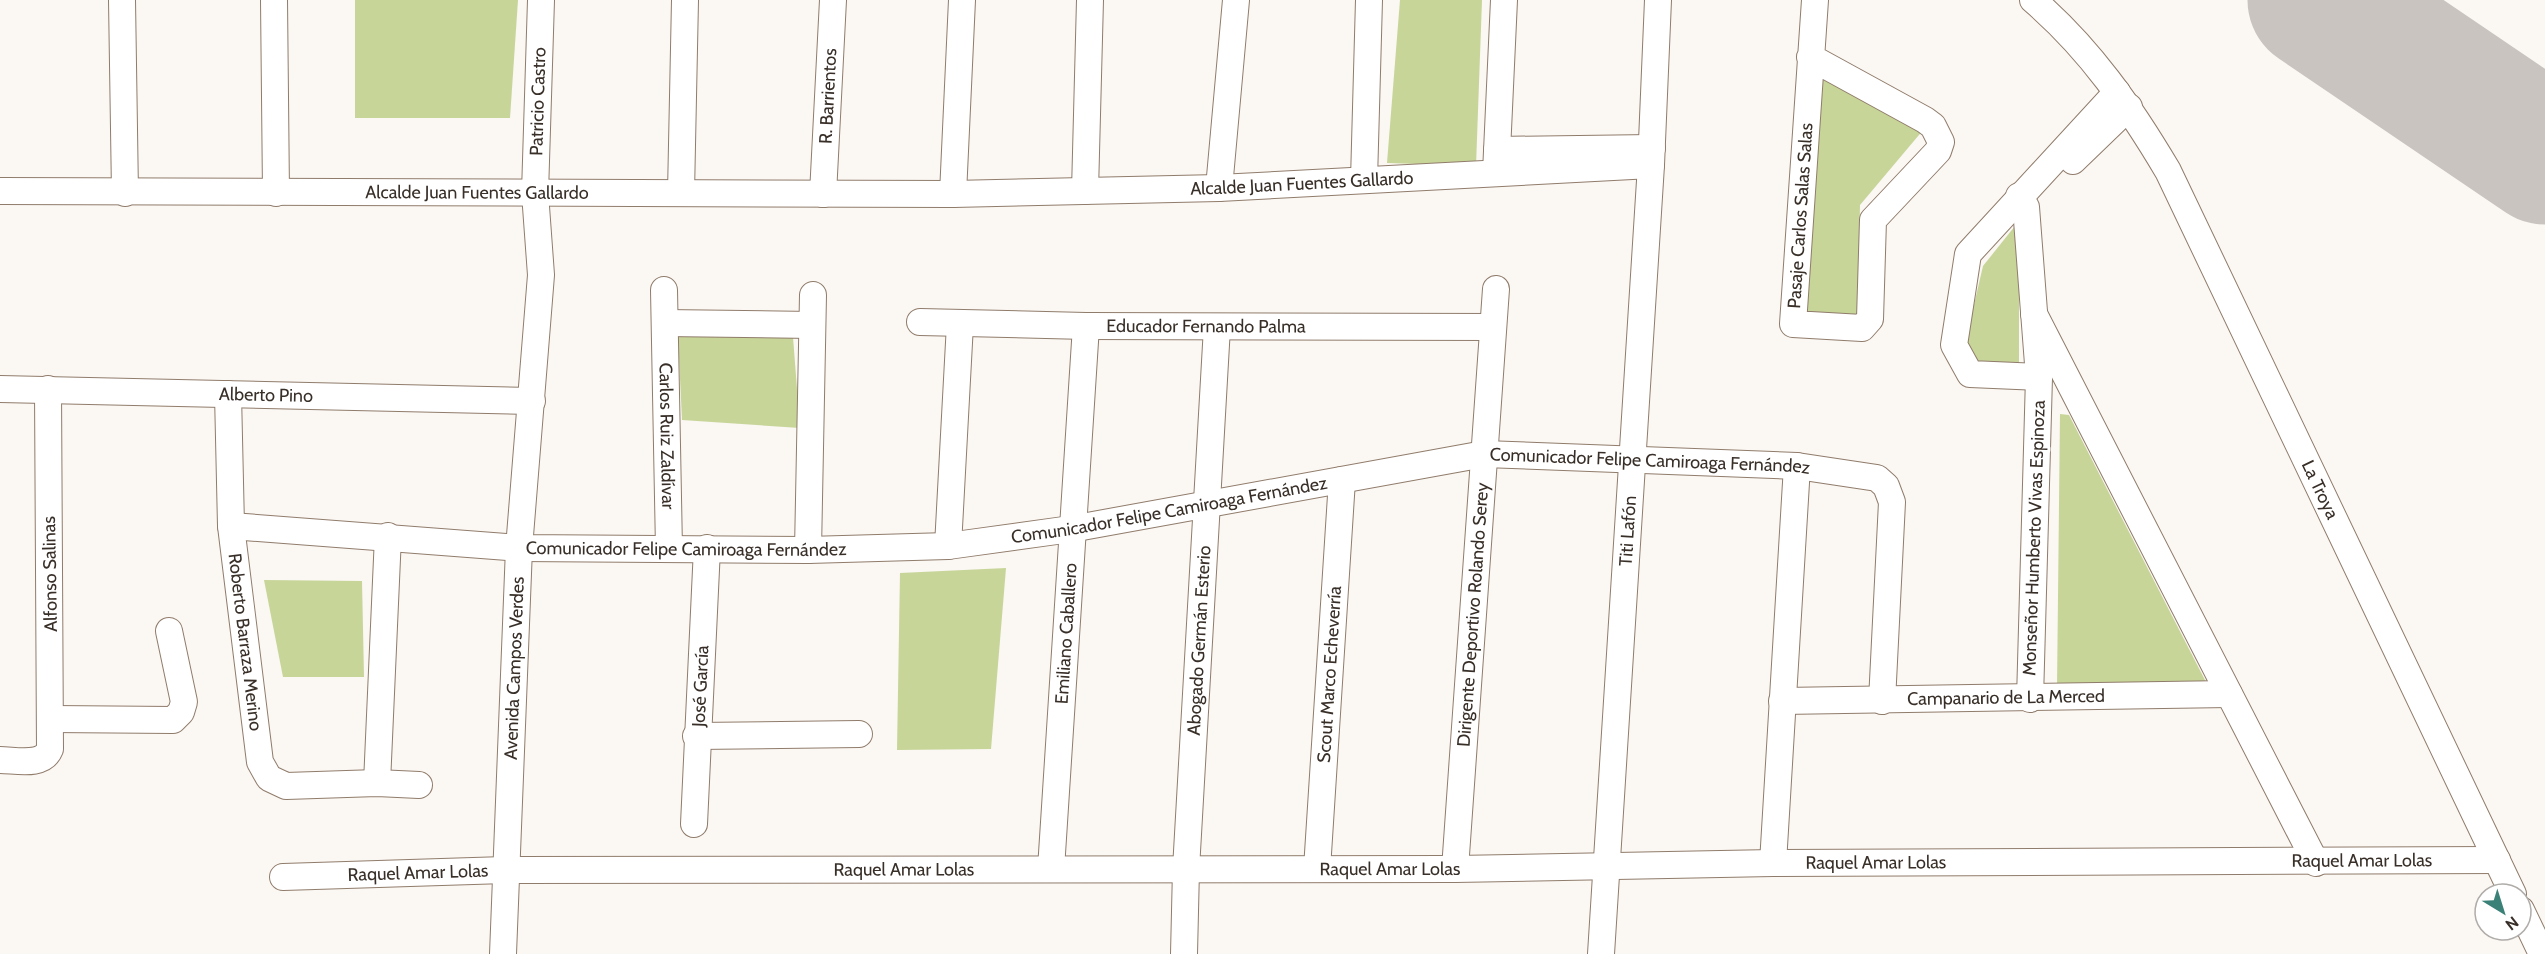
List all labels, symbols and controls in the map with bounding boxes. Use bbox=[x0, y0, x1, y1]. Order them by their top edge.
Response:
street label: Patricio Castro bbox=[525, 47, 551, 156]
street label: R. Barrientos bbox=[815, 48, 841, 145]
street label: Pasaje Carlos Salas Salas bbox=[1783, 122, 1818, 309]
street label: Alcalde Juan Fuentes Gallardo bbox=[1190, 167, 1414, 200]
street label: Alcalde Juan Fuentes Gallardo bbox=[365, 181, 589, 204]
street label: Educador Fernando Palma bbox=[1106, 315, 1306, 338]
street label: Carlos Ruiz Zaldívar bbox=[654, 362, 679, 510]
street label: Alberto Pino bbox=[219, 383, 313, 407]
street label: Monseñor Humberto Vivas Espinoza bbox=[2018, 399, 2050, 676]
street label: Comunicador Felipe Camiroaga Fernández bbox=[1489, 443, 1812, 479]
street label: La Troya bbox=[2297, 457, 2344, 523]
street label: Comunicador Felipe Camiroaga Fernández bbox=[1010, 472, 1330, 548]
street label: Dirigente Deportivo Rolando Serey bbox=[1453, 482, 1493, 748]
street label: Titi Lafón bbox=[1615, 495, 1641, 567]
street label: Alfonso Salinas bbox=[38, 516, 62, 632]
street label: Comunicador Felipe Camiroaga Fernández bbox=[526, 537, 847, 561]
street label: Abogado Germán Esterio bbox=[1183, 545, 1215, 736]
street label: Roberto Barraza Merino bbox=[223, 552, 267, 732]
street label: Emiliano Caballero bbox=[1051, 562, 1082, 705]
street label: Avenida Campos Verdes bbox=[500, 576, 529, 760]
street label: Scout Marco Echeverría bbox=[1313, 585, 1346, 764]
street label: José García bbox=[688, 644, 713, 729]
street label: Campanario de La Merced bbox=[1907, 685, 2105, 710]
street label: Raquel Amar Lolas bbox=[2291, 849, 2432, 872]
street label: Raquel Amar Lolas bbox=[1805, 851, 1946, 874]
street label: Raquel Amar Lolas bbox=[1319, 858, 1460, 880]
street label: Raquel Amar Lolas bbox=[833, 859, 974, 881]
street label: Raquel Amar Lolas bbox=[347, 860, 489, 886]
north arrow bbox=[2473, 882, 2533, 942]
text: N bbox=[2502, 912, 2522, 934]

